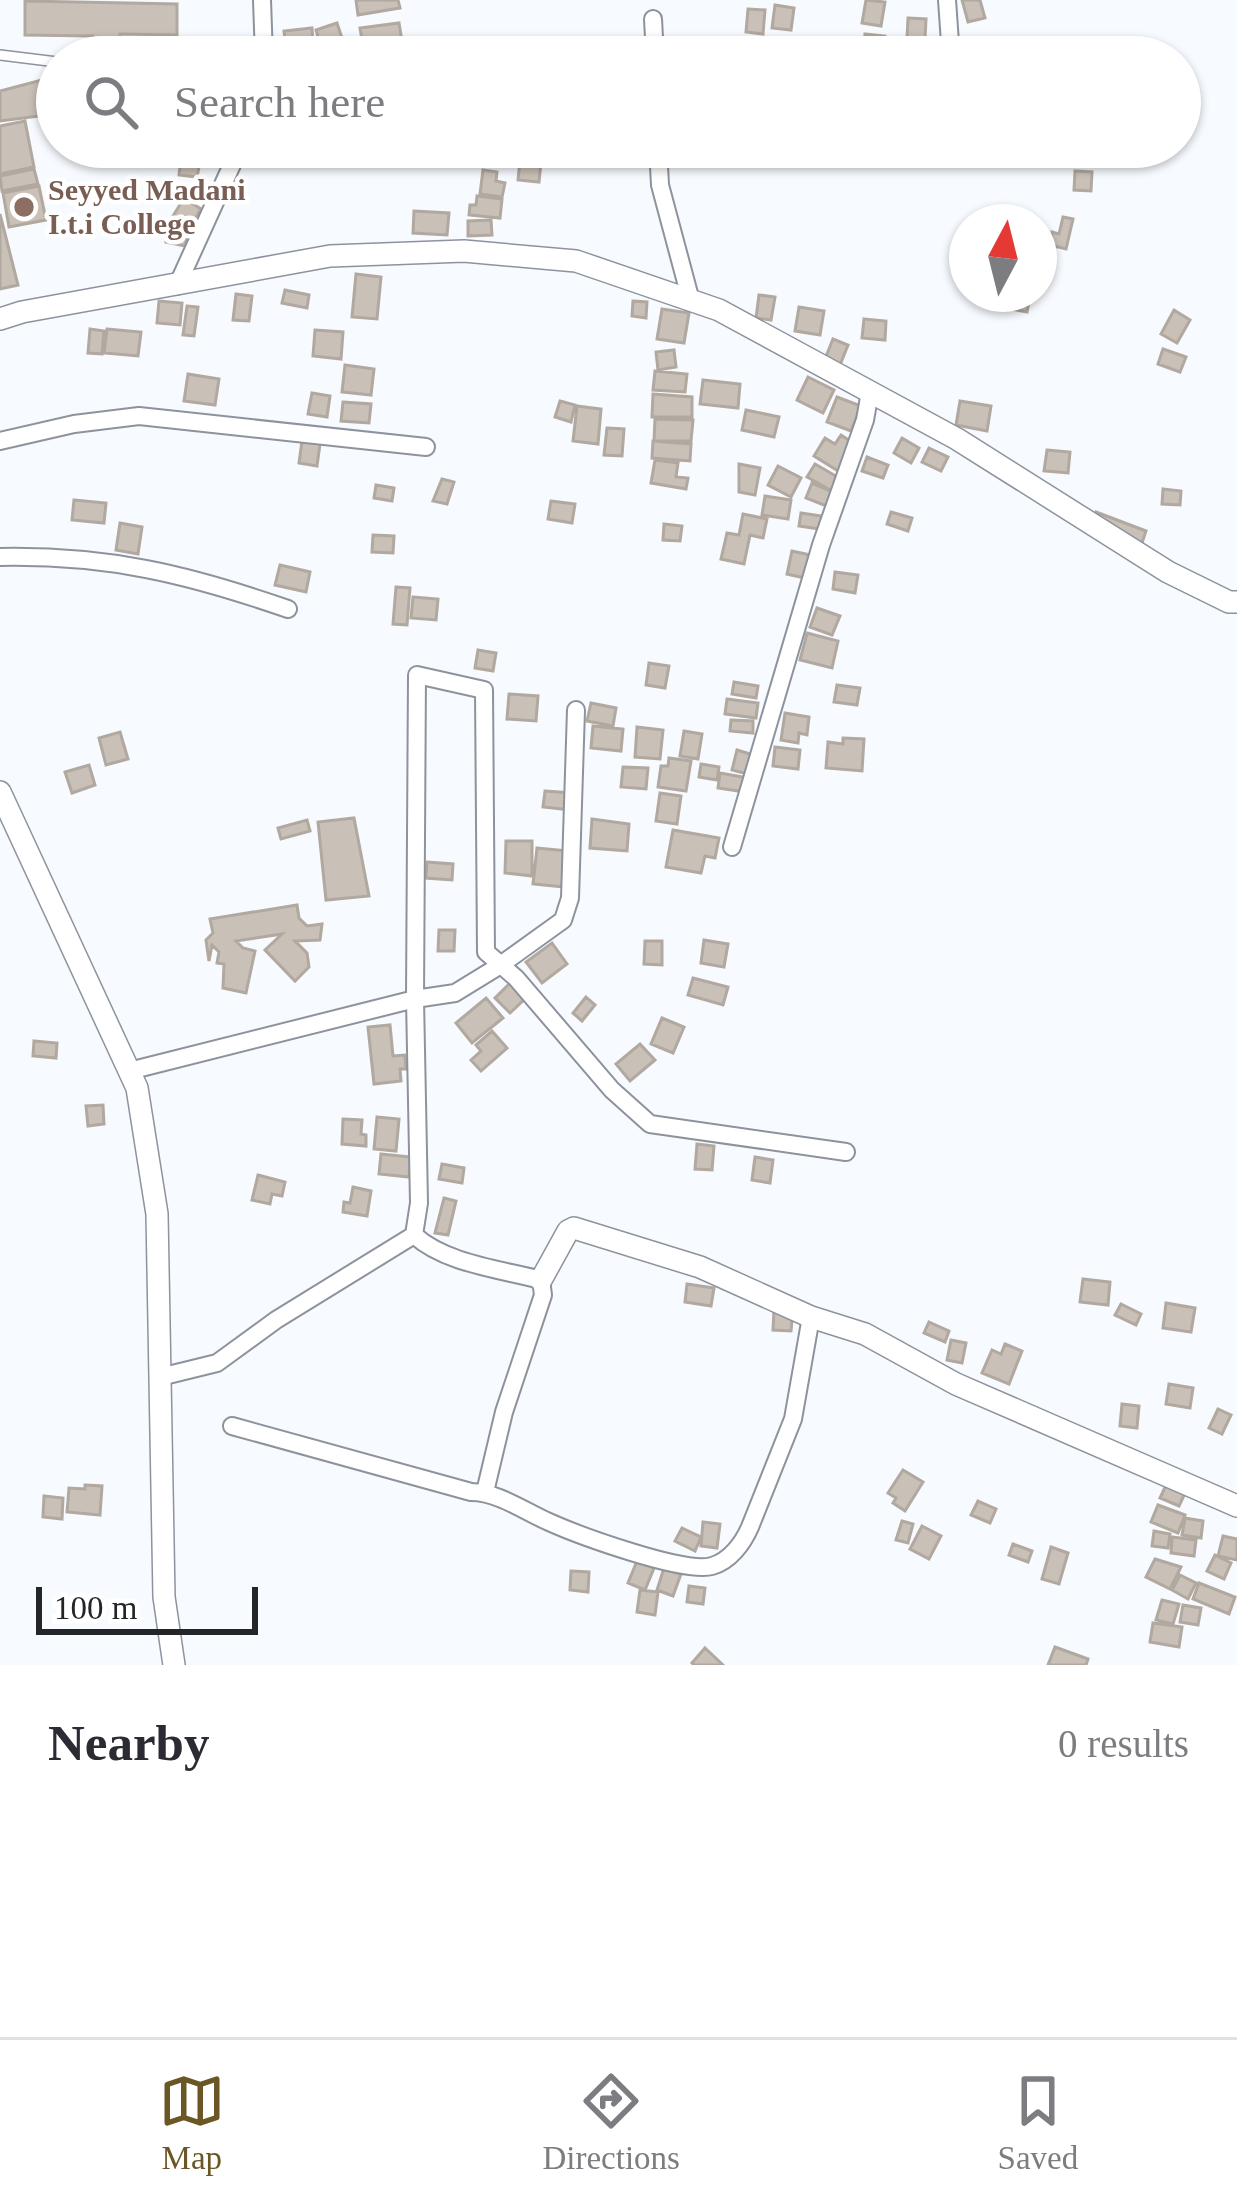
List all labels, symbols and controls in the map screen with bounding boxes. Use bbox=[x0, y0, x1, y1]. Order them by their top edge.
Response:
search box bbox=[36, 36, 1201, 168]
icon: search bbox=[78, 69, 144, 135]
text: Search here bbox=[174, 77, 385, 127]
place label: Seyyed Madani I.t.i College bbox=[48, 173, 246, 240]
marker: Seyyed Madani I.t.i College bbox=[11, 194, 37, 220]
north arrow bbox=[949, 204, 1057, 312]
scale bar bbox=[36, 1581, 258, 1634]
text: 100 m bbox=[54, 1590, 137, 1626]
text: Nearby bbox=[48, 1715, 209, 1771]
text: 0 results bbox=[1058, 1722, 1189, 1765]
tab: Map bbox=[159, 2068, 225, 2177]
tab: Directions bbox=[542, 2068, 680, 2177]
tab: Saved bbox=[998, 2068, 1078, 2177]

